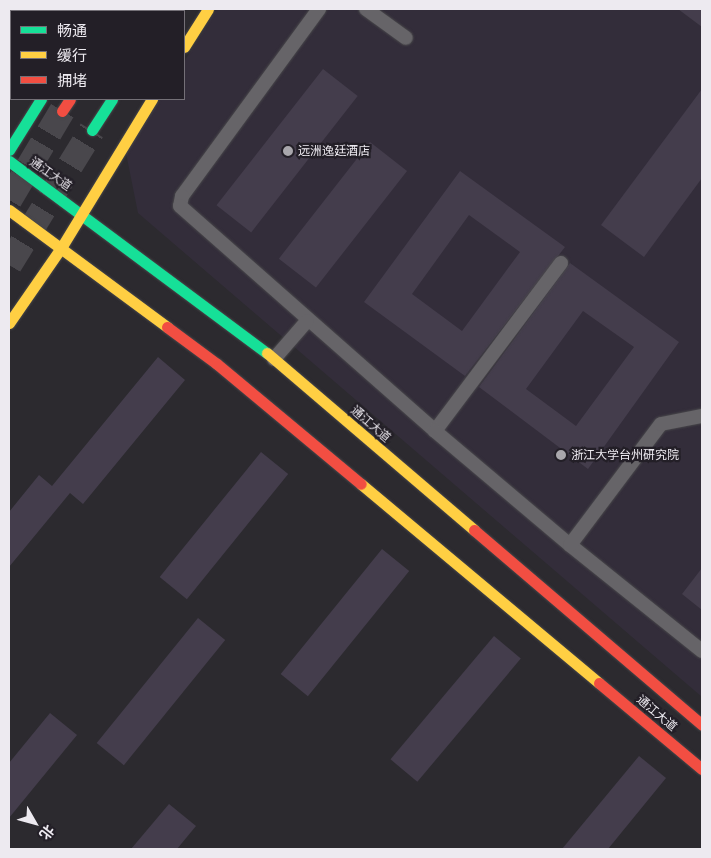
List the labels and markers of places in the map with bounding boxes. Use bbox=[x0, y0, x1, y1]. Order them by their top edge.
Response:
place label: 远洲逸廷酒店 bbox=[298, 144, 370, 158]
marker: 远洲逸廷酒店 bbox=[282, 145, 294, 157]
place label: 浙江大学台州研究院 bbox=[571, 448, 679, 462]
marker: 浙江大学台州研究院 bbox=[555, 449, 567, 461]

